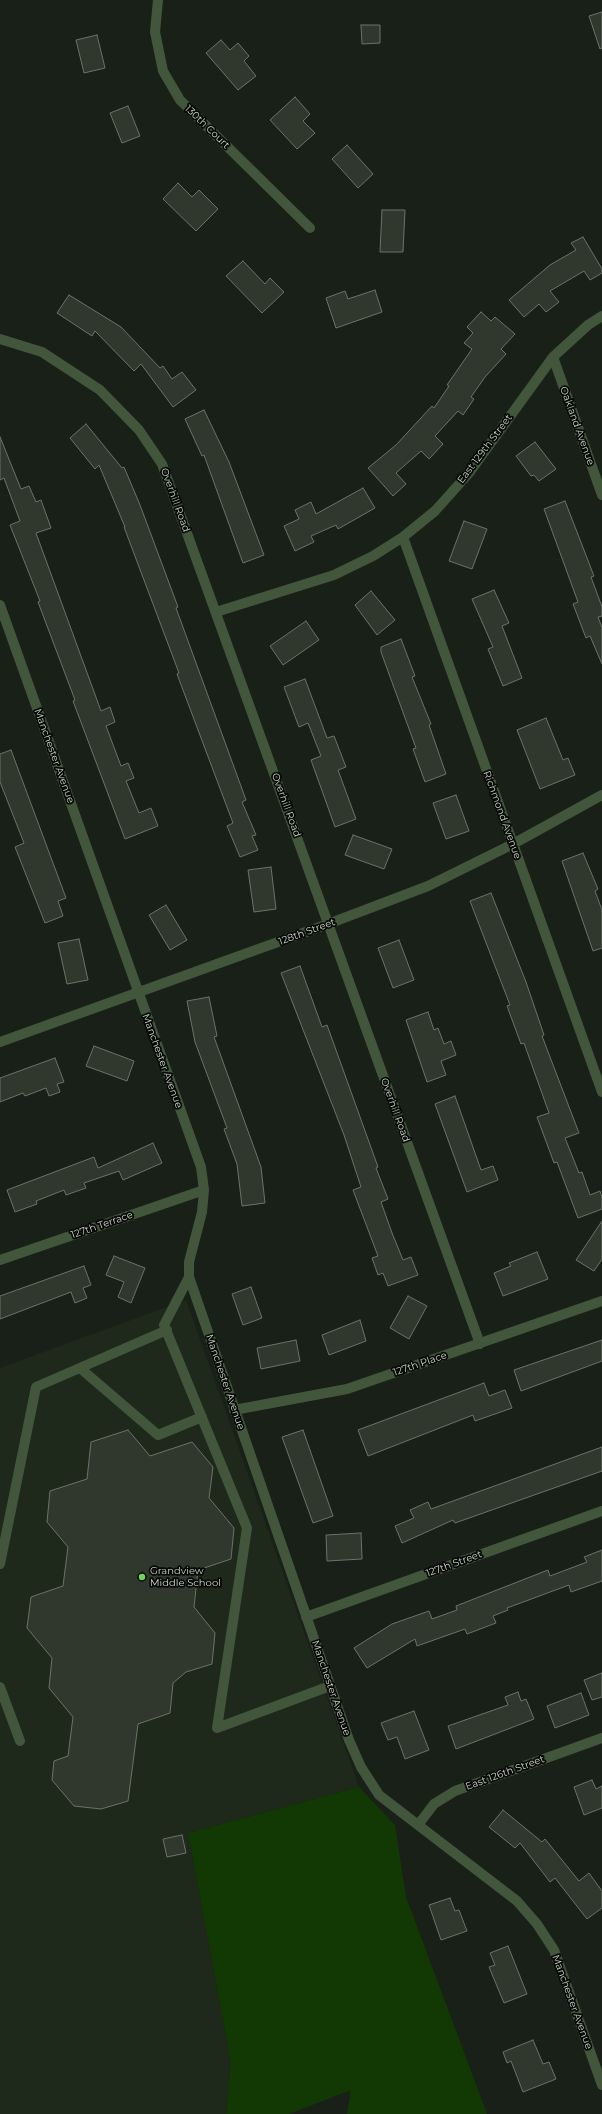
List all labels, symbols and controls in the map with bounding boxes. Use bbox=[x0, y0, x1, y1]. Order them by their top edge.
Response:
street label: 130th Court bbox=[182, 103, 232, 151]
street label: Oakland Avenue bbox=[557, 385, 597, 467]
street label: East 129th Street bbox=[455, 412, 515, 486]
street label: Overhill Road bbox=[158, 466, 192, 534]
street label: Manchester Avenue bbox=[31, 707, 77, 805]
street label: Richmond Avenue bbox=[480, 769, 524, 861]
street label: Overhill Road bbox=[269, 771, 303, 839]
street label: 128th Street bbox=[277, 916, 337, 948]
street label: Manchester Avenue bbox=[139, 1012, 185, 1110]
street label: Overhill Road bbox=[378, 1076, 412, 1144]
street label: 127th Terrace bbox=[69, 1209, 135, 1241]
street label: Manchester Avenue bbox=[203, 1333, 247, 1431]
street label: 127th Place bbox=[392, 1349, 448, 1379]
street label: 127th Street bbox=[424, 1548, 484, 1580]
place label: Grandview Middle School bbox=[150, 1565, 221, 1588]
marker: Grandview Middle School bbox=[137, 1572, 147, 1582]
street label: Manchester Avenue bbox=[309, 1639, 353, 1737]
street label: East 126th Street bbox=[464, 1753, 546, 1793]
street label: Manchester Avenue bbox=[549, 1953, 595, 2051]

